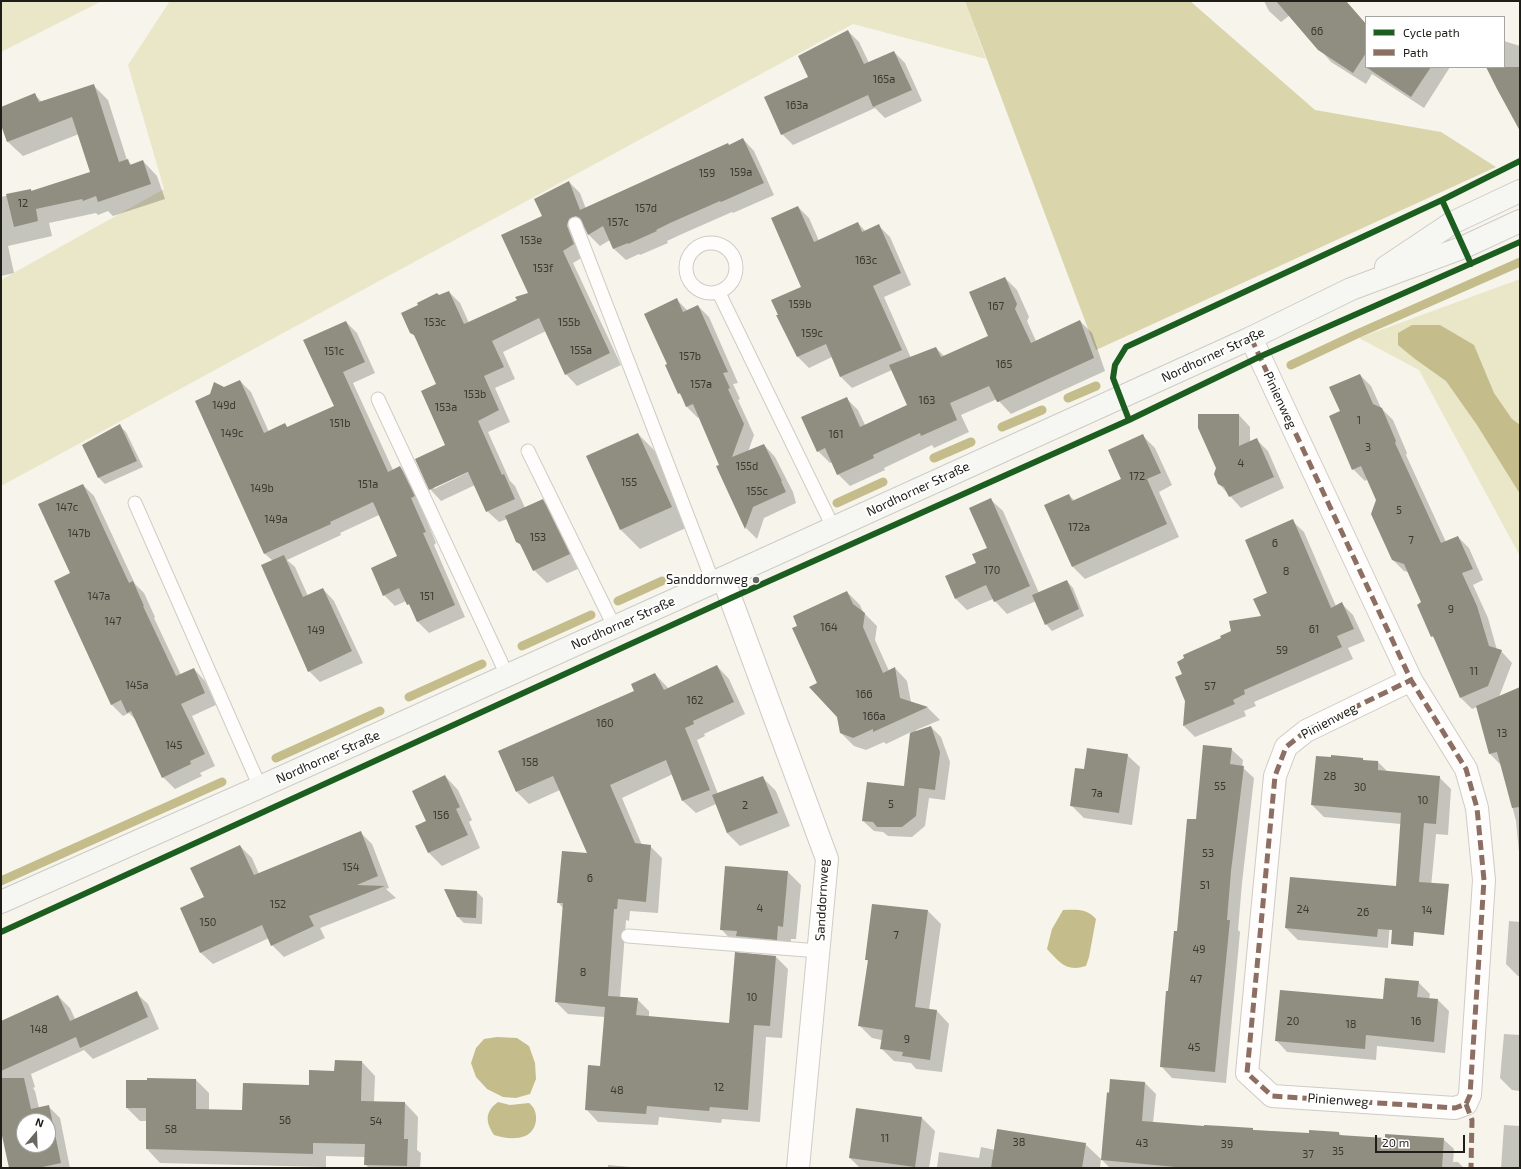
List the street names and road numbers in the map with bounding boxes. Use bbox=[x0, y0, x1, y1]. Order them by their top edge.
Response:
street label: Nordhorner Straße bbox=[1159, 324, 1267, 386]
street label: Pinienweg bbox=[1260, 369, 1300, 431]
street label: Nordhorner Straße bbox=[864, 458, 972, 520]
street label: Nordhorner Straße bbox=[569, 593, 677, 653]
street label: Pinienweg bbox=[1298, 700, 1360, 742]
street label: Nordhorner Straße bbox=[274, 727, 382, 787]
street label: Sanddornweg bbox=[812, 859, 832, 941]
street label: Pinienweg bbox=[1307, 1090, 1369, 1110]

